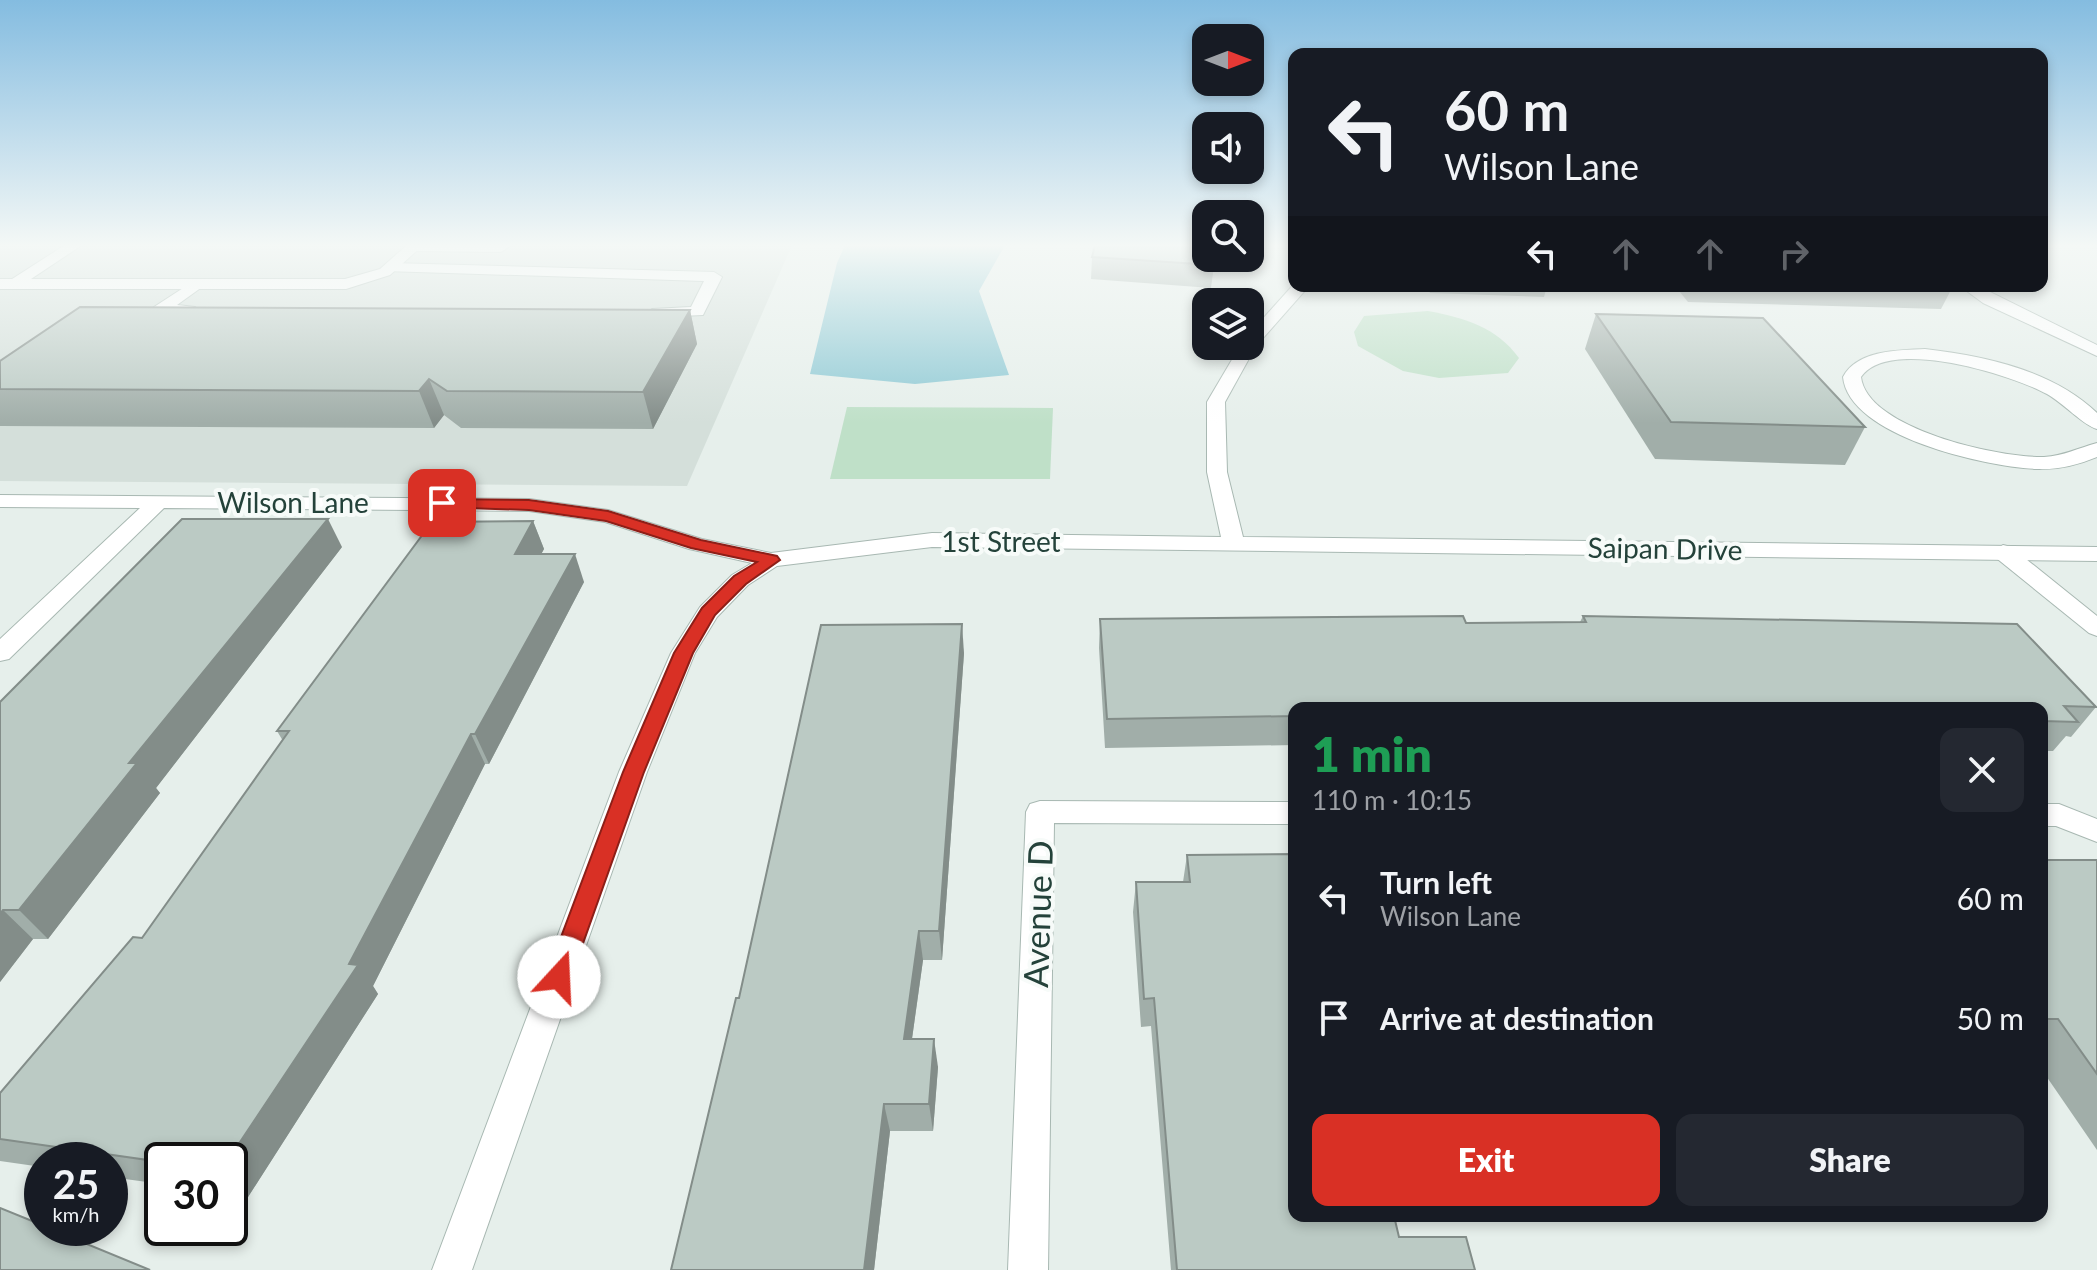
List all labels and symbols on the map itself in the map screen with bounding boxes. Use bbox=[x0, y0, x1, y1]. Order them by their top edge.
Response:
north arrow bbox=[1192, 24, 1264, 96]
pin bbox=[408, 469, 476, 537]
street label: Wilson Lane bbox=[217, 485, 369, 519]
street label: 1st Street bbox=[941, 524, 1061, 558]
street label: Saipan Drive bbox=[1587, 530, 1743, 566]
street label: Avenue D bbox=[1014, 840, 1060, 988]
position arrow bbox=[517, 935, 601, 1019]
speed limit sign: 30 bbox=[144, 1142, 248, 1246]

